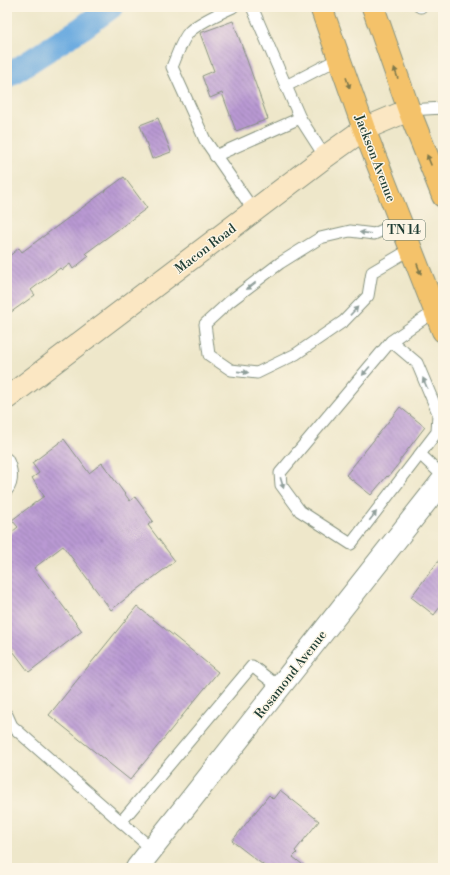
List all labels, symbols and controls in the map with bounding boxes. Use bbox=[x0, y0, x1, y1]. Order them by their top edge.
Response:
one-way arrow bbox=[393, 67, 399, 79]
one-way arrow bbox=[346, 78, 352, 90]
street label: Jackson Avenue bbox=[351, 111, 399, 205]
one-way arrow bbox=[425, 153, 431, 165]
street label: Macon Road bbox=[172, 220, 240, 277]
road number: TN 14 bbox=[383, 220, 425, 240]
one-way arrow bbox=[359, 230, 371, 236]
one-way arrow bbox=[417, 264, 423, 276]
one-way arrow bbox=[245, 281, 256, 290]
one-way arrow bbox=[349, 306, 358, 315]
one-way arrow bbox=[361, 365, 370, 376]
one-way arrow bbox=[237, 369, 249, 375]
one-way arrow bbox=[422, 376, 428, 388]
one-way arrow bbox=[279, 477, 285, 489]
one-way arrow bbox=[368, 511, 377, 522]
street label: Rosamond Avenue bbox=[251, 627, 331, 722]

